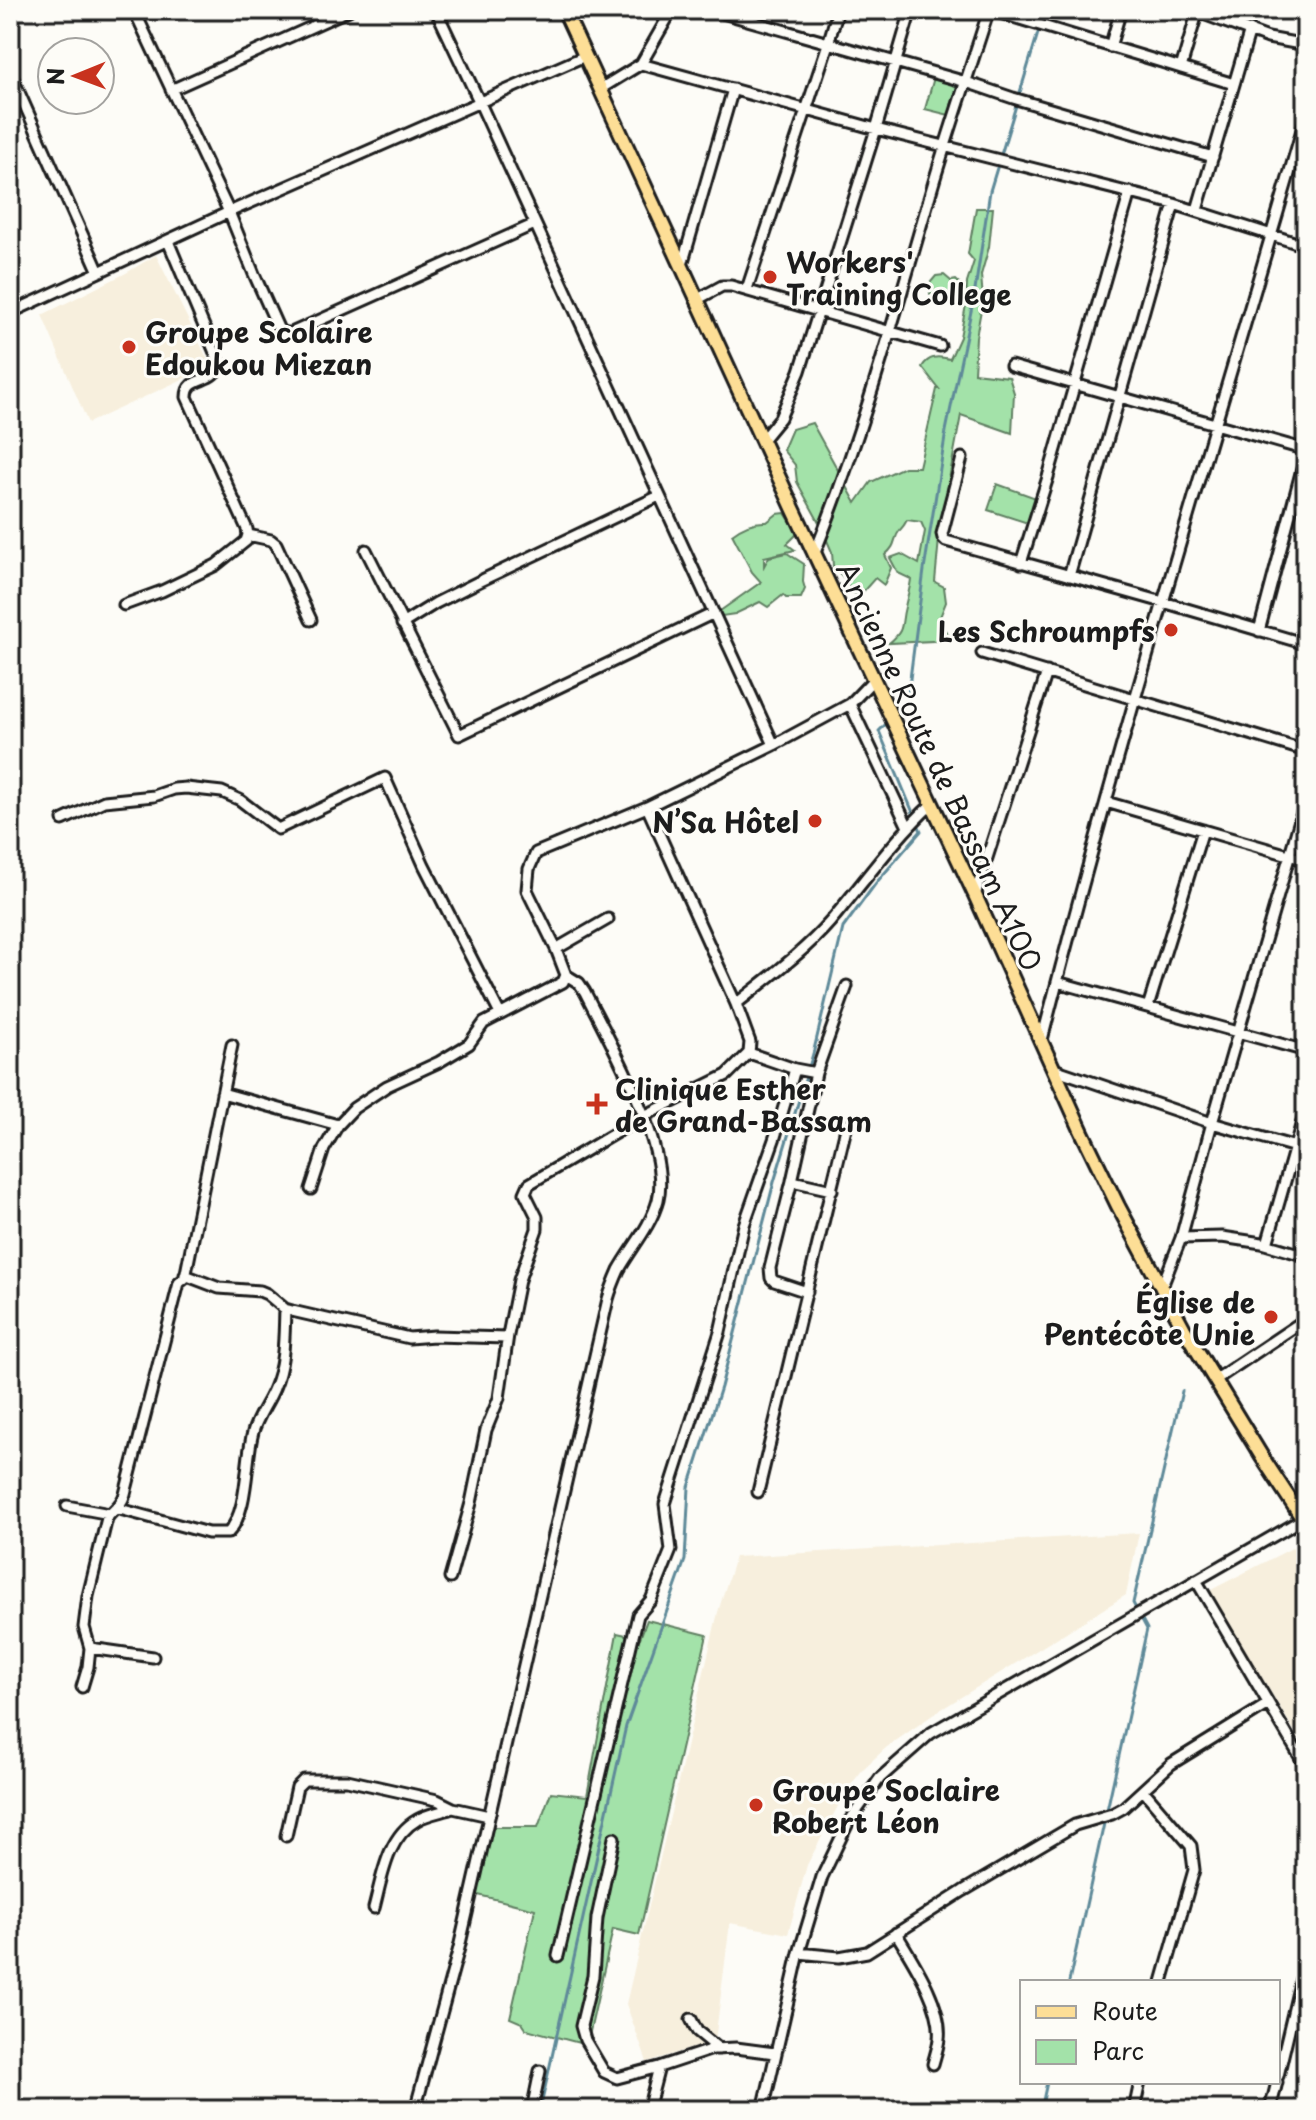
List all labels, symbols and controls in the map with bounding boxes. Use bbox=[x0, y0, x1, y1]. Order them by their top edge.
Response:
north arrow bbox=[36, 36, 116, 116]
text: N bbox=[38, 67, 71, 85]
place label: Workers' Training College bbox=[786, 240, 1012, 315]
marker: Workers' Training College bbox=[761, 268, 779, 286]
place label: Groupe Scolaire Edoukou Miezan bbox=[145, 310, 373, 385]
marker: Groupe Scolaire Edoukou Miezan bbox=[120, 338, 138, 356]
street label: Ancienne Route de Bassam A100 bbox=[826, 554, 1054, 978]
place label: Les Schroumpfs bbox=[938, 609, 1155, 652]
marker: Les Schroumpfs bbox=[1162, 621, 1180, 639]
place label: N’Sa Hôtel bbox=[652, 800, 799, 843]
marker: N’Sa Hôtel bbox=[806, 812, 824, 830]
place label: Clinique Esther de Grand-Bassam bbox=[615, 1067, 872, 1142]
marker: Clinique Esther de Grand-Bassam bbox=[586, 1093, 608, 1115]
place label: Église de Pentécôte Unie bbox=[1044, 1280, 1255, 1355]
marker: Église de Pentécôte Unie bbox=[1262, 1308, 1280, 1326]
place label: Groupe Soclaire Robert Léon bbox=[772, 1768, 1000, 1843]
marker: Groupe Soclaire Robert Léon bbox=[747, 1796, 765, 1814]
legend bbox=[1020, 1980, 1280, 2084]
text: Route bbox=[1092, 1992, 1158, 2028]
text: Parc bbox=[1092, 2032, 1144, 2068]

